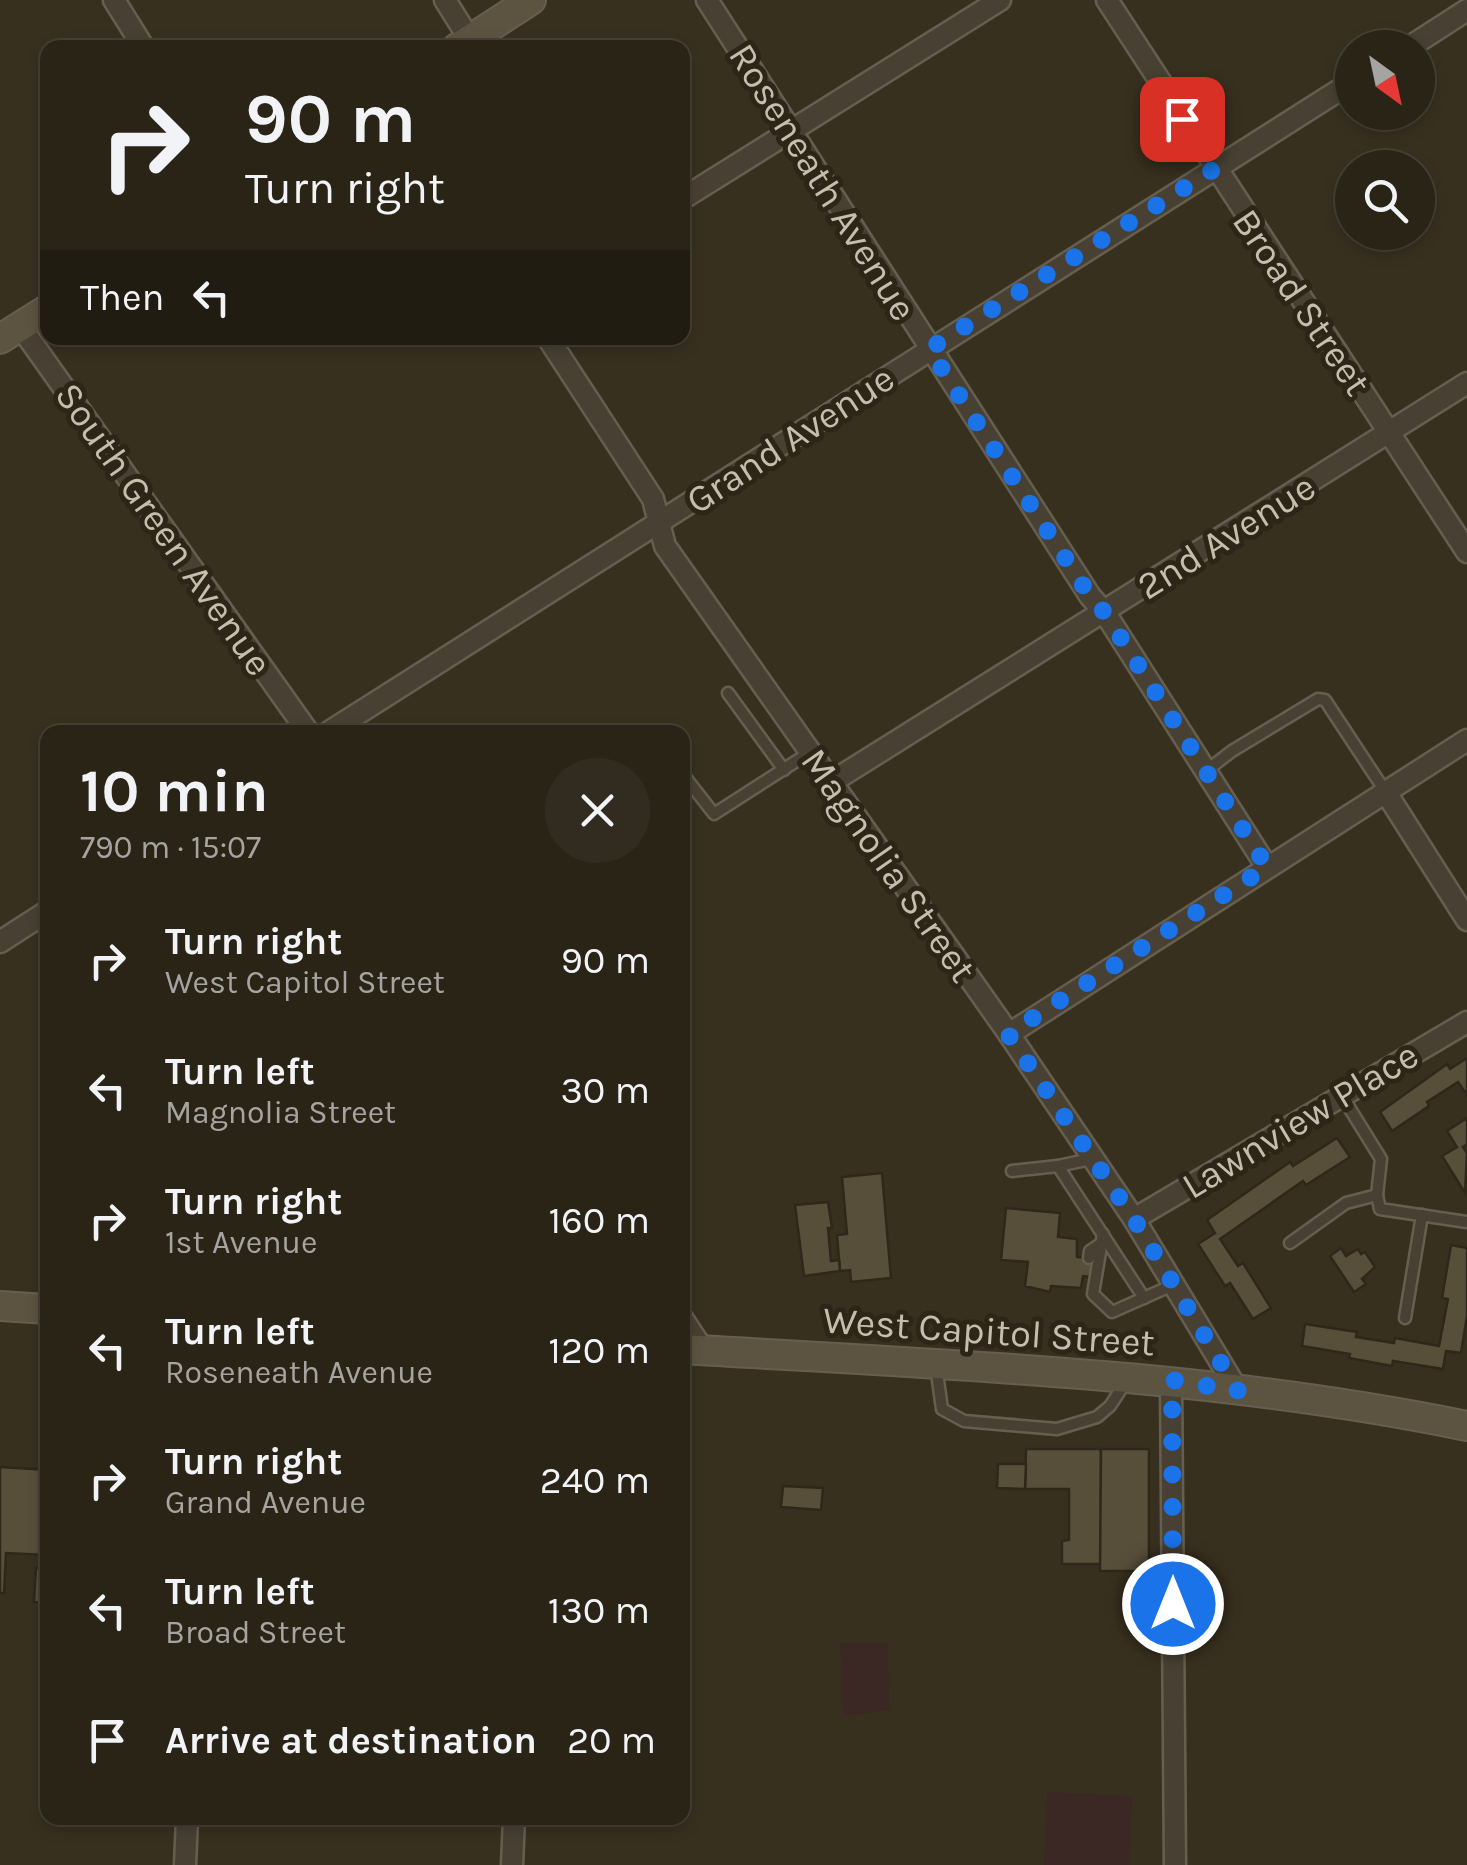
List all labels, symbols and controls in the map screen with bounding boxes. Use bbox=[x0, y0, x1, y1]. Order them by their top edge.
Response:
north arrow bbox=[1335, 30, 1435, 130]
map controls bbox=[1335, 30, 1435, 250]
street label: Roseneath Avenue bbox=[719, 35, 926, 329]
pin bbox=[1140, 77, 1225, 162]
text: 90 m bbox=[245, 78, 416, 160]
icon: right bbox=[80, 80, 210, 210]
icon: arrive bbox=[1155, 92, 1210, 147]
button: search bbox=[1335, 150, 1435, 250]
text: Turn right bbox=[245, 162, 445, 214]
street label: Broad Street bbox=[1223, 201, 1380, 404]
icon: left bbox=[184, 270, 239, 325]
text: Then bbox=[80, 275, 164, 320]
street label: Grand Avenue bbox=[678, 356, 903, 523]
street label: South Green Avenue bbox=[46, 374, 282, 684]
street label: 2nd Avenue bbox=[1129, 464, 1324, 609]
street label: Magnolia Street bbox=[791, 740, 986, 991]
text: 10 min bbox=[80, 756, 269, 826]
button: close bbox=[545, 758, 650, 863]
text: 790 m · 15:07 bbox=[80, 829, 261, 866]
text: Turn right bbox=[165, 919, 342, 964]
icon: right bbox=[80, 933, 135, 988]
text: 90 m bbox=[561, 938, 650, 983]
text: West Capitol Street bbox=[165, 964, 445, 1001]
street label: Lawnview Place bbox=[1174, 1032, 1426, 1209]
text: Turn left bbox=[165, 1049, 315, 1094]
icon: left bbox=[80, 1063, 135, 1118]
text: 30 m bbox=[560, 1068, 650, 1113]
text: Magnolia Street bbox=[165, 1094, 396, 1131]
text: Turn right bbox=[165, 1179, 342, 1224]
icon: right bbox=[80, 1193, 135, 1248]
text: 160 m bbox=[549, 1198, 650, 1243]
text: 1st Avenue bbox=[165, 1224, 317, 1261]
street label: West Capitol Street bbox=[822, 1297, 1156, 1366]
text: Turn left bbox=[165, 1309, 315, 1354]
icon: left bbox=[80, 1323, 135, 1378]
text: 120 m bbox=[548, 1328, 650, 1373]
text: Roseneath Avenue bbox=[165, 1354, 433, 1391]
text: Turn right bbox=[165, 1439, 342, 1484]
icon: right bbox=[80, 1453, 135, 1508]
text: 240 m bbox=[540, 1458, 650, 1503]
text: Grand Avenue bbox=[165, 1484, 366, 1521]
position arrow bbox=[1121, 1552, 1225, 1656]
text: Turn left bbox=[165, 1569, 315, 1614]
icon: left bbox=[80, 1583, 135, 1638]
text: 130 m bbox=[548, 1588, 650, 1633]
text: Broad Street bbox=[165, 1614, 346, 1651]
icon: arrive bbox=[80, 1713, 135, 1768]
text: Arrive at destination bbox=[165, 1718, 537, 1763]
text: 20 m bbox=[567, 1718, 656, 1763]

